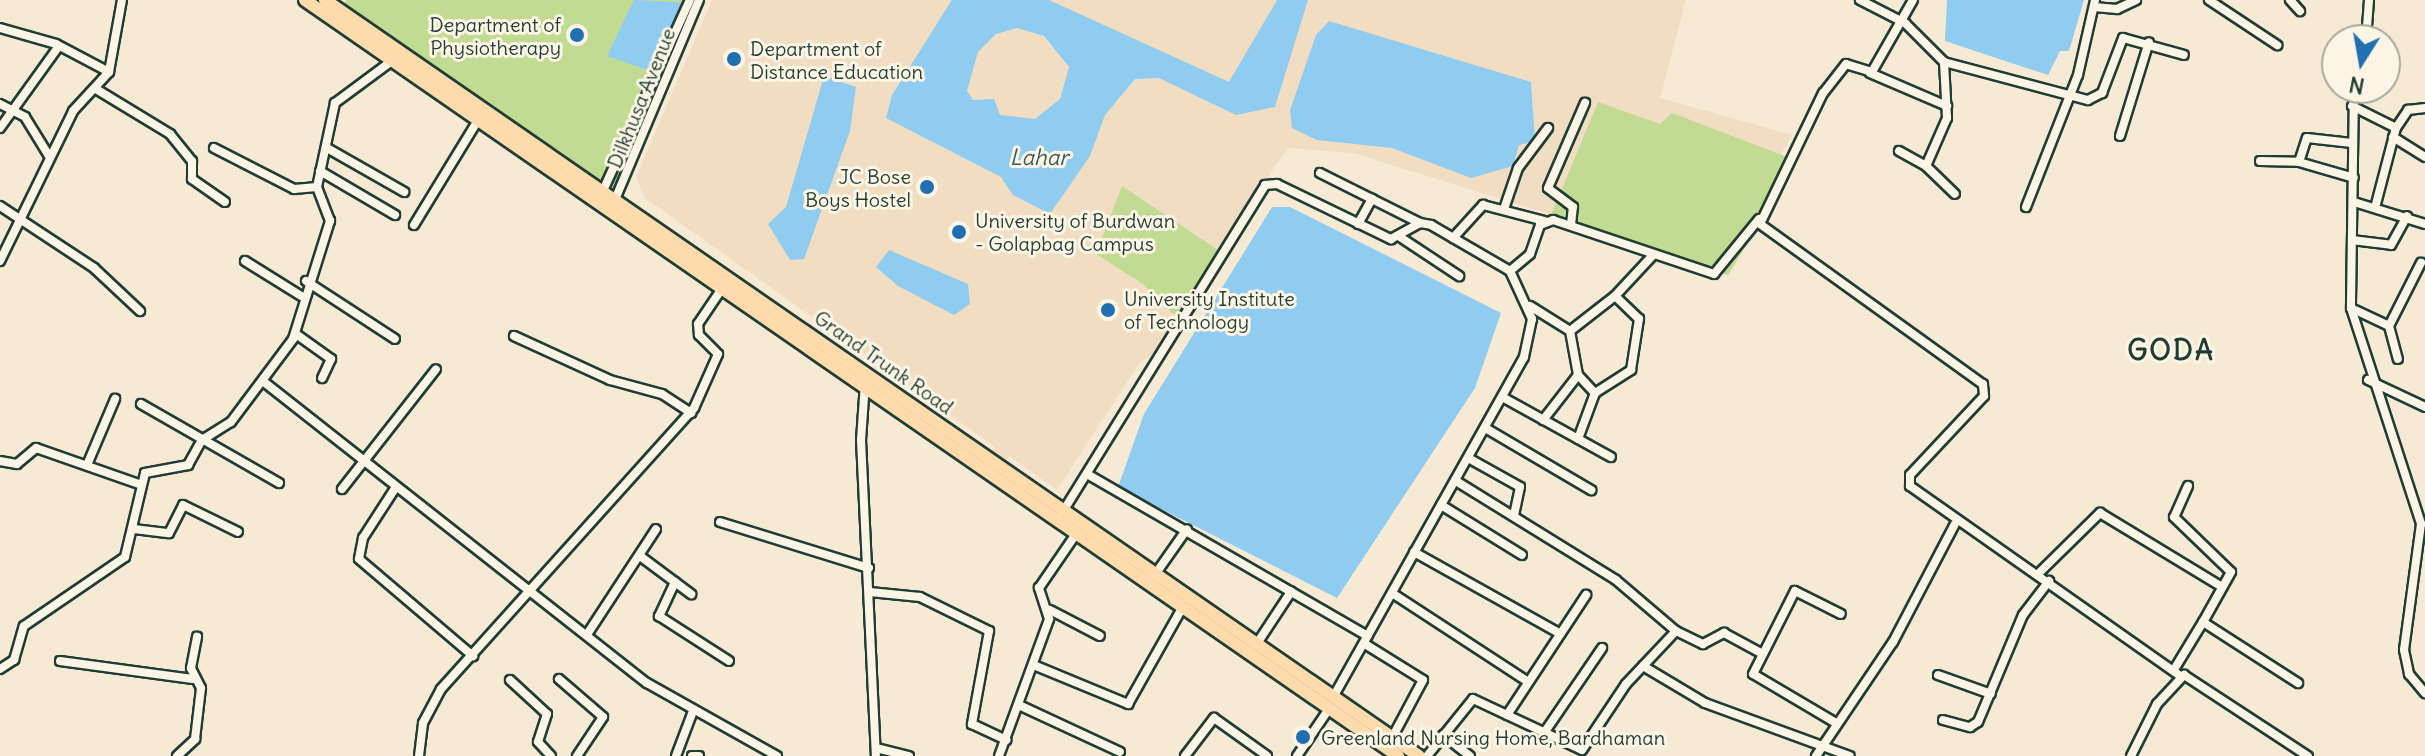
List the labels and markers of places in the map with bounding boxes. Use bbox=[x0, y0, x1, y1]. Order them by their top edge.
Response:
place label: Department of Physiotherapy bbox=[429, 12, 561, 59]
marker: Department of Physiotherapy bbox=[568, 26, 586, 44]
place label: Department of Distance Education bbox=[750, 36, 923, 83]
marker: Department of Distance Education bbox=[725, 50, 743, 68]
place label: JC Bose Boys Hostel bbox=[805, 164, 911, 211]
marker: JC Bose Boys Hostel bbox=[918, 178, 936, 196]
place label: University of Burdwan - Golapbag Campus bbox=[975, 208, 1175, 255]
marker: University of Burdwan - Golapbag Campus bbox=[950, 223, 968, 241]
place label: University Institute of Technology bbox=[1124, 286, 1295, 333]
marker: University Institute of Technology bbox=[1099, 301, 1117, 319]
place label: Greenland Nursing Home, Bardhaman bbox=[1321, 725, 1665, 749]
marker: Greenland Nursing Home, Bardhaman bbox=[1292, 726, 1314, 748]

